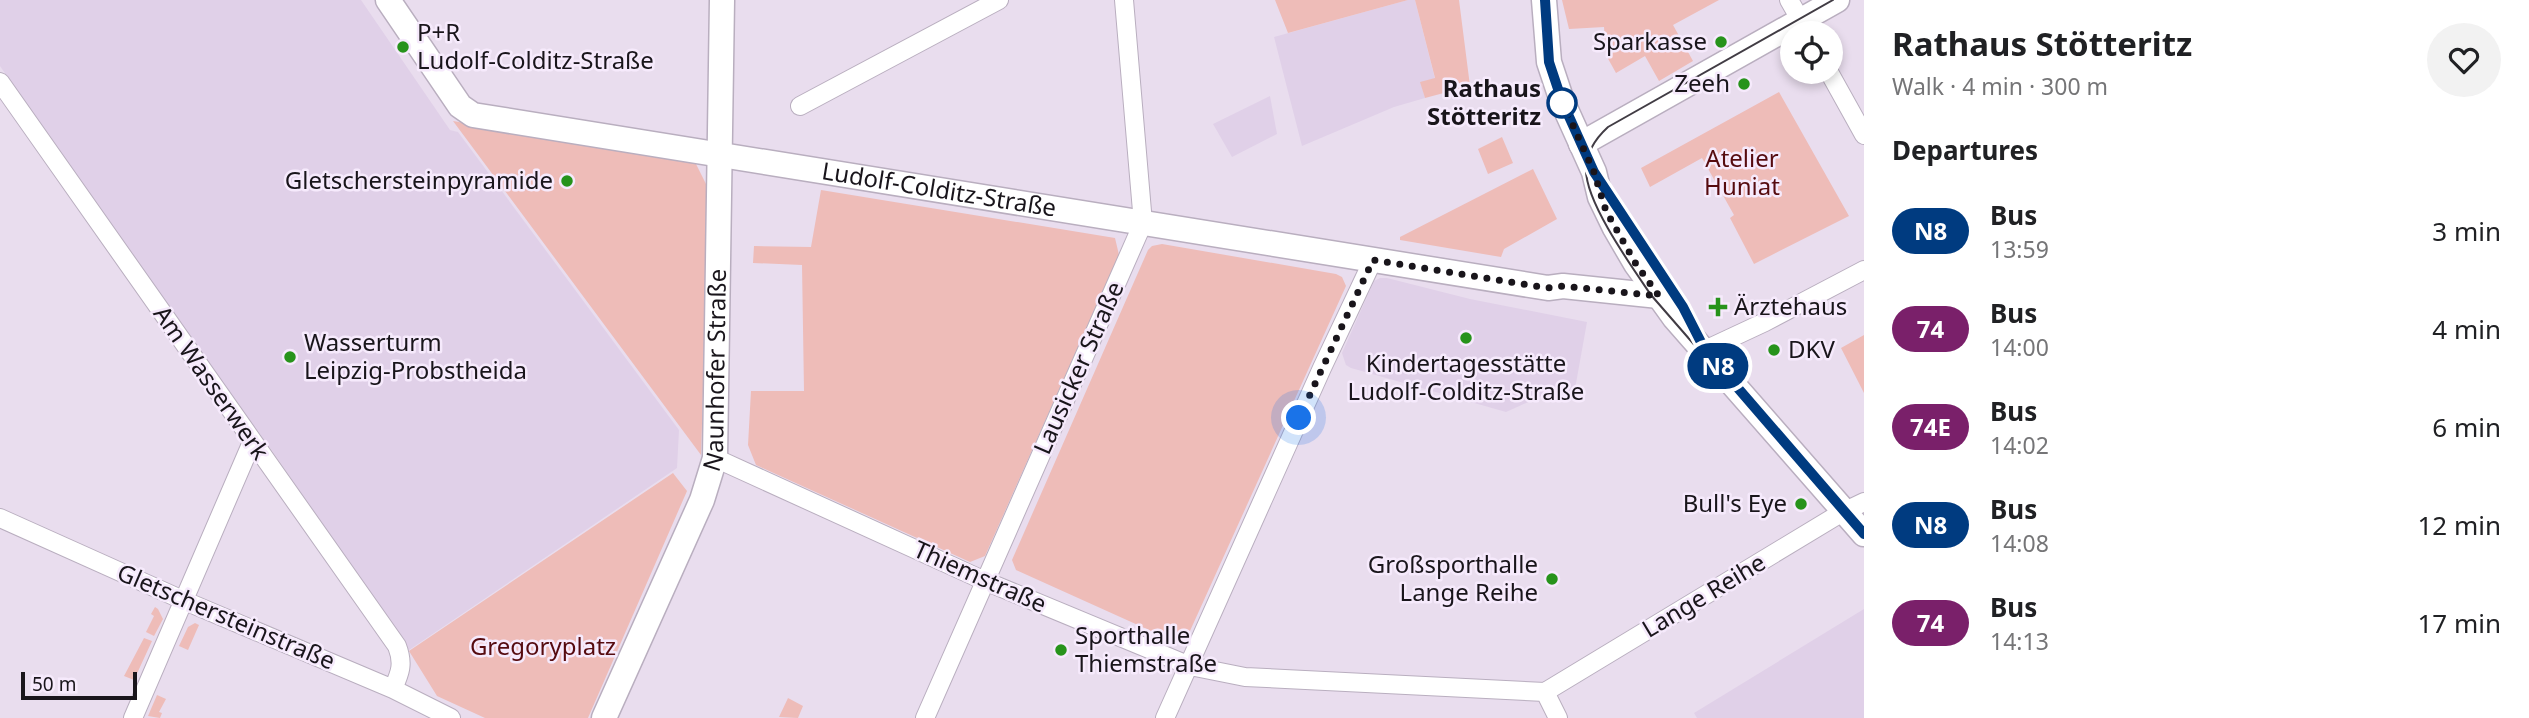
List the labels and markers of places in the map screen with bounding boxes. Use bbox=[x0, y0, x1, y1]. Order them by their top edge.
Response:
place label: P+R Ludolf-Colditz-Straße bbox=[417, 15, 654, 76]
place label: Sparkasse bbox=[1593, 24, 1707, 57]
marker: Sparkasse bbox=[1713, 34, 1729, 50]
marker: P+R Ludolf-Colditz-Straße bbox=[395, 39, 411, 55]
place label: Zeeh bbox=[1674, 66, 1730, 99]
place label: Rathaus Stötteritz bbox=[1427, 71, 1541, 132]
marker: Zeeh bbox=[1736, 76, 1752, 92]
marker: Rathaus Stötteritz bbox=[1547, 88, 1577, 118]
place label: Gletschersteinpyramide bbox=[285, 163, 553, 196]
marker: Gletschersteinpyramide bbox=[559, 173, 575, 189]
place label: Ärztehaus bbox=[1734, 289, 1847, 322]
marker: Ärztehaus bbox=[1708, 297, 1728, 317]
place label: Wasserturm Leipzig-Probstheida bbox=[304, 325, 527, 386]
marker: Kindertagesstätte Ludolf-Colditz-Straße bbox=[1458, 330, 1474, 346]
place label: DKV bbox=[1788, 332, 1835, 365]
marker: DKV bbox=[1766, 342, 1782, 358]
place label: Kindertagesstätte Ludolf-Colditz-Straße bbox=[1348, 346, 1584, 407]
marker: Wasserturm Leipzig-Probstheida bbox=[282, 349, 298, 365]
place label: Bull's Eye bbox=[1683, 486, 1787, 519]
marker: Bull's Eye bbox=[1793, 496, 1809, 512]
place label: Großsporthalle Lange Reihe bbox=[1368, 547, 1538, 608]
marker: Großsporthalle Lange Reihe bbox=[1544, 571, 1560, 587]
place label: Sporthalle Thiemstraße bbox=[1075, 618, 1217, 679]
marker: Sporthalle Thiemstraße bbox=[1053, 642, 1069, 658]

